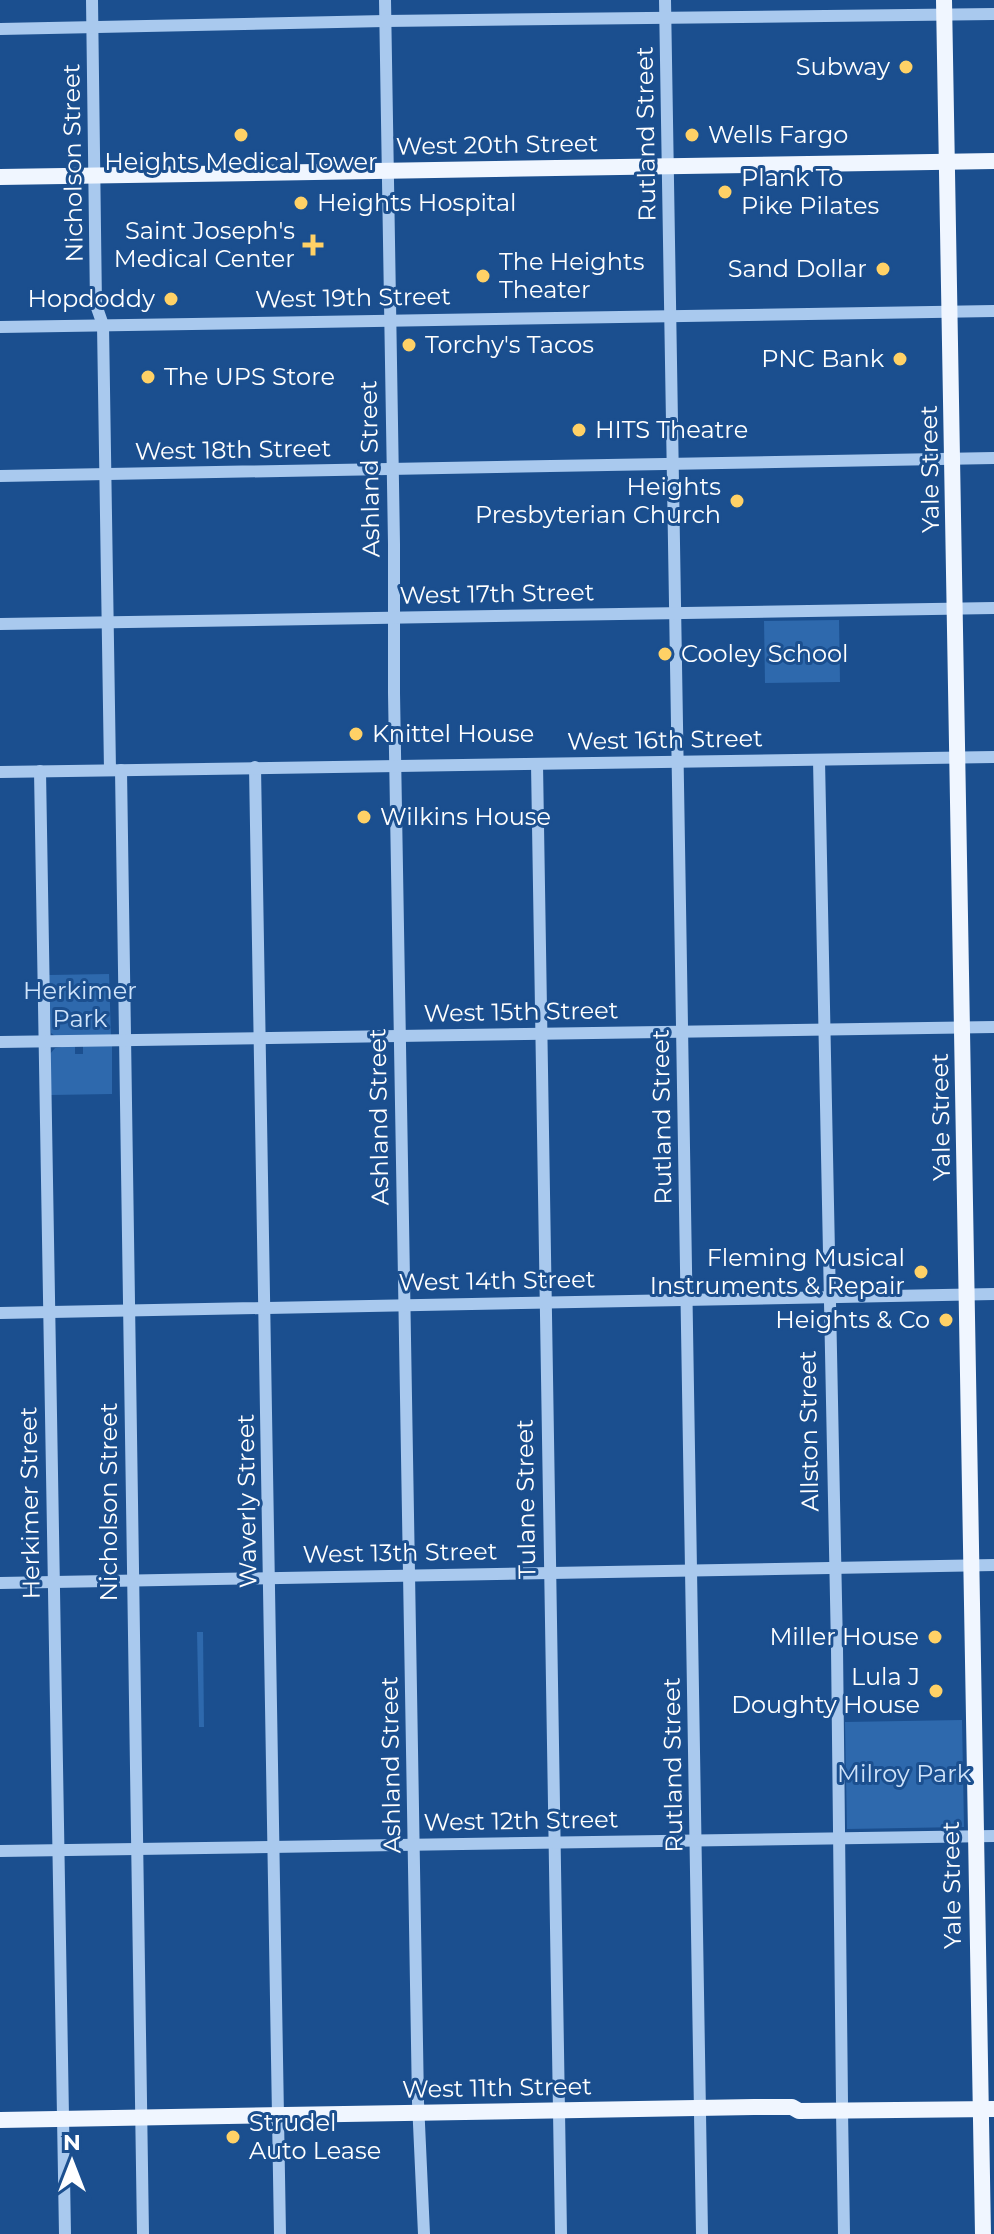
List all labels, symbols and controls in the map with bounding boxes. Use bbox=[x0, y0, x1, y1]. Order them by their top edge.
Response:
street label: Rutland Street bbox=[629, 46, 662, 222]
place label: Subway bbox=[796, 52, 890, 81]
marker: Subway bbox=[897, 58, 915, 76]
street label: Nicholson Street bbox=[56, 63, 89, 263]
place label: Wells Fargo bbox=[708, 120, 848, 149]
marker: Heights Medical Tower bbox=[232, 126, 250, 144]
marker: Wells Fargo bbox=[683, 126, 701, 144]
street label: West 20th Street bbox=[396, 128, 599, 161]
place label: Heights Medical Tower bbox=[104, 147, 378, 176]
place label: Plank To Pike Pilates bbox=[741, 163, 879, 220]
marker: Plank To Pike Pilates bbox=[716, 183, 734, 201]
place label: Heights Hospital bbox=[317, 188, 517, 217]
marker: Heights Hospital bbox=[292, 194, 310, 212]
place label: Saint Joseph's Medical Center bbox=[114, 216, 295, 273]
marker: Saint Joseph's Medical Center bbox=[302, 234, 324, 256]
place label: The Heights Theater bbox=[499, 247, 644, 304]
place label: Sand Dollar bbox=[728, 254, 867, 283]
marker: Sand Dollar bbox=[874, 260, 892, 278]
marker: The Heights Theater bbox=[474, 267, 492, 285]
street label: West 19th Street bbox=[255, 281, 451, 314]
place label: Hopdoddy bbox=[27, 284, 155, 313]
marker: Hopdoddy bbox=[162, 290, 180, 308]
place label: Torchy's Tacos bbox=[425, 330, 594, 359]
marker: Torchy's Tacos bbox=[400, 336, 418, 354]
place label: PNC Bank bbox=[761, 344, 885, 373]
marker: PNC Bank bbox=[891, 350, 909, 368]
place label: The UPS Store bbox=[164, 362, 335, 391]
marker: The UPS Store bbox=[139, 368, 157, 386]
street label: Ashland Street bbox=[353, 380, 386, 558]
street label: Yale Street bbox=[914, 405, 945, 533]
place label: HITS Theatre bbox=[595, 415, 748, 444]
marker: HITS Theatre bbox=[570, 421, 588, 439]
street label: West 18th Street bbox=[135, 433, 332, 466]
place label: Heights Presbyterian Church bbox=[475, 472, 721, 529]
marker: Heights Presbyterian Church bbox=[728, 492, 746, 510]
street label: West 17th Street bbox=[399, 577, 595, 610]
place label: Cooley School bbox=[681, 639, 849, 668]
marker: Cooley School bbox=[656, 645, 674, 663]
place label: Knittel House bbox=[372, 719, 534, 748]
street label: West 16th Street bbox=[567, 723, 763, 756]
marker: Knittel House bbox=[347, 725, 365, 743]
place label: Wilkins House bbox=[380, 802, 551, 831]
marker: Wilkins House bbox=[355, 808, 373, 826]
park label: Herkimer Park bbox=[23, 976, 137, 1033]
street label: West 15th Street bbox=[423, 995, 619, 1028]
street label: Ashland Street bbox=[362, 1028, 395, 1206]
street label: Rutland Street bbox=[645, 1029, 678, 1205]
street label: Yale Street bbox=[925, 1053, 956, 1181]
place label: Fleming Musical Instruments & Repair bbox=[650, 1243, 905, 1300]
marker: Fleming Musical Instruments & Repair bbox=[912, 1263, 930, 1281]
street label: West 14th Street bbox=[398, 1264, 596, 1297]
place label: Heights & Co bbox=[775, 1305, 930, 1334]
marker: Heights & Co bbox=[937, 1311, 955, 1329]
street label: Allston Street bbox=[793, 1350, 824, 1512]
street label: Nicholson Street bbox=[94, 1402, 123, 1601]
street label: Herkimer Street bbox=[13, 1406, 46, 1600]
street label: Waverly Street bbox=[230, 1413, 263, 1588]
street label: Tulane Street bbox=[510, 1419, 541, 1579]
street label: West 13th Street bbox=[302, 1536, 498, 1569]
place label: Miller House bbox=[769, 1622, 919, 1651]
marker: Miller House bbox=[926, 1628, 944, 1646]
place label: Lula J Doughty House bbox=[731, 1662, 920, 1719]
street label: Ashland Street bbox=[374, 1676, 407, 1854]
street label: Rutland Street bbox=[656, 1677, 689, 1853]
marker: Lula J Doughty House bbox=[927, 1682, 945, 1700]
park label: Milroy Park bbox=[837, 1759, 972, 1788]
street label: West 12th Street bbox=[423, 1804, 619, 1837]
street label: Yale Street bbox=[936, 1821, 967, 1949]
street label: West 11th Street bbox=[402, 2071, 592, 2104]
place label: Strudel Auto Lease bbox=[249, 2108, 381, 2165]
north arrow bbox=[32, 2122, 112, 2202]
marker: Strudel Auto Lease bbox=[224, 2128, 242, 2146]
text: N bbox=[63, 2129, 81, 2156]

